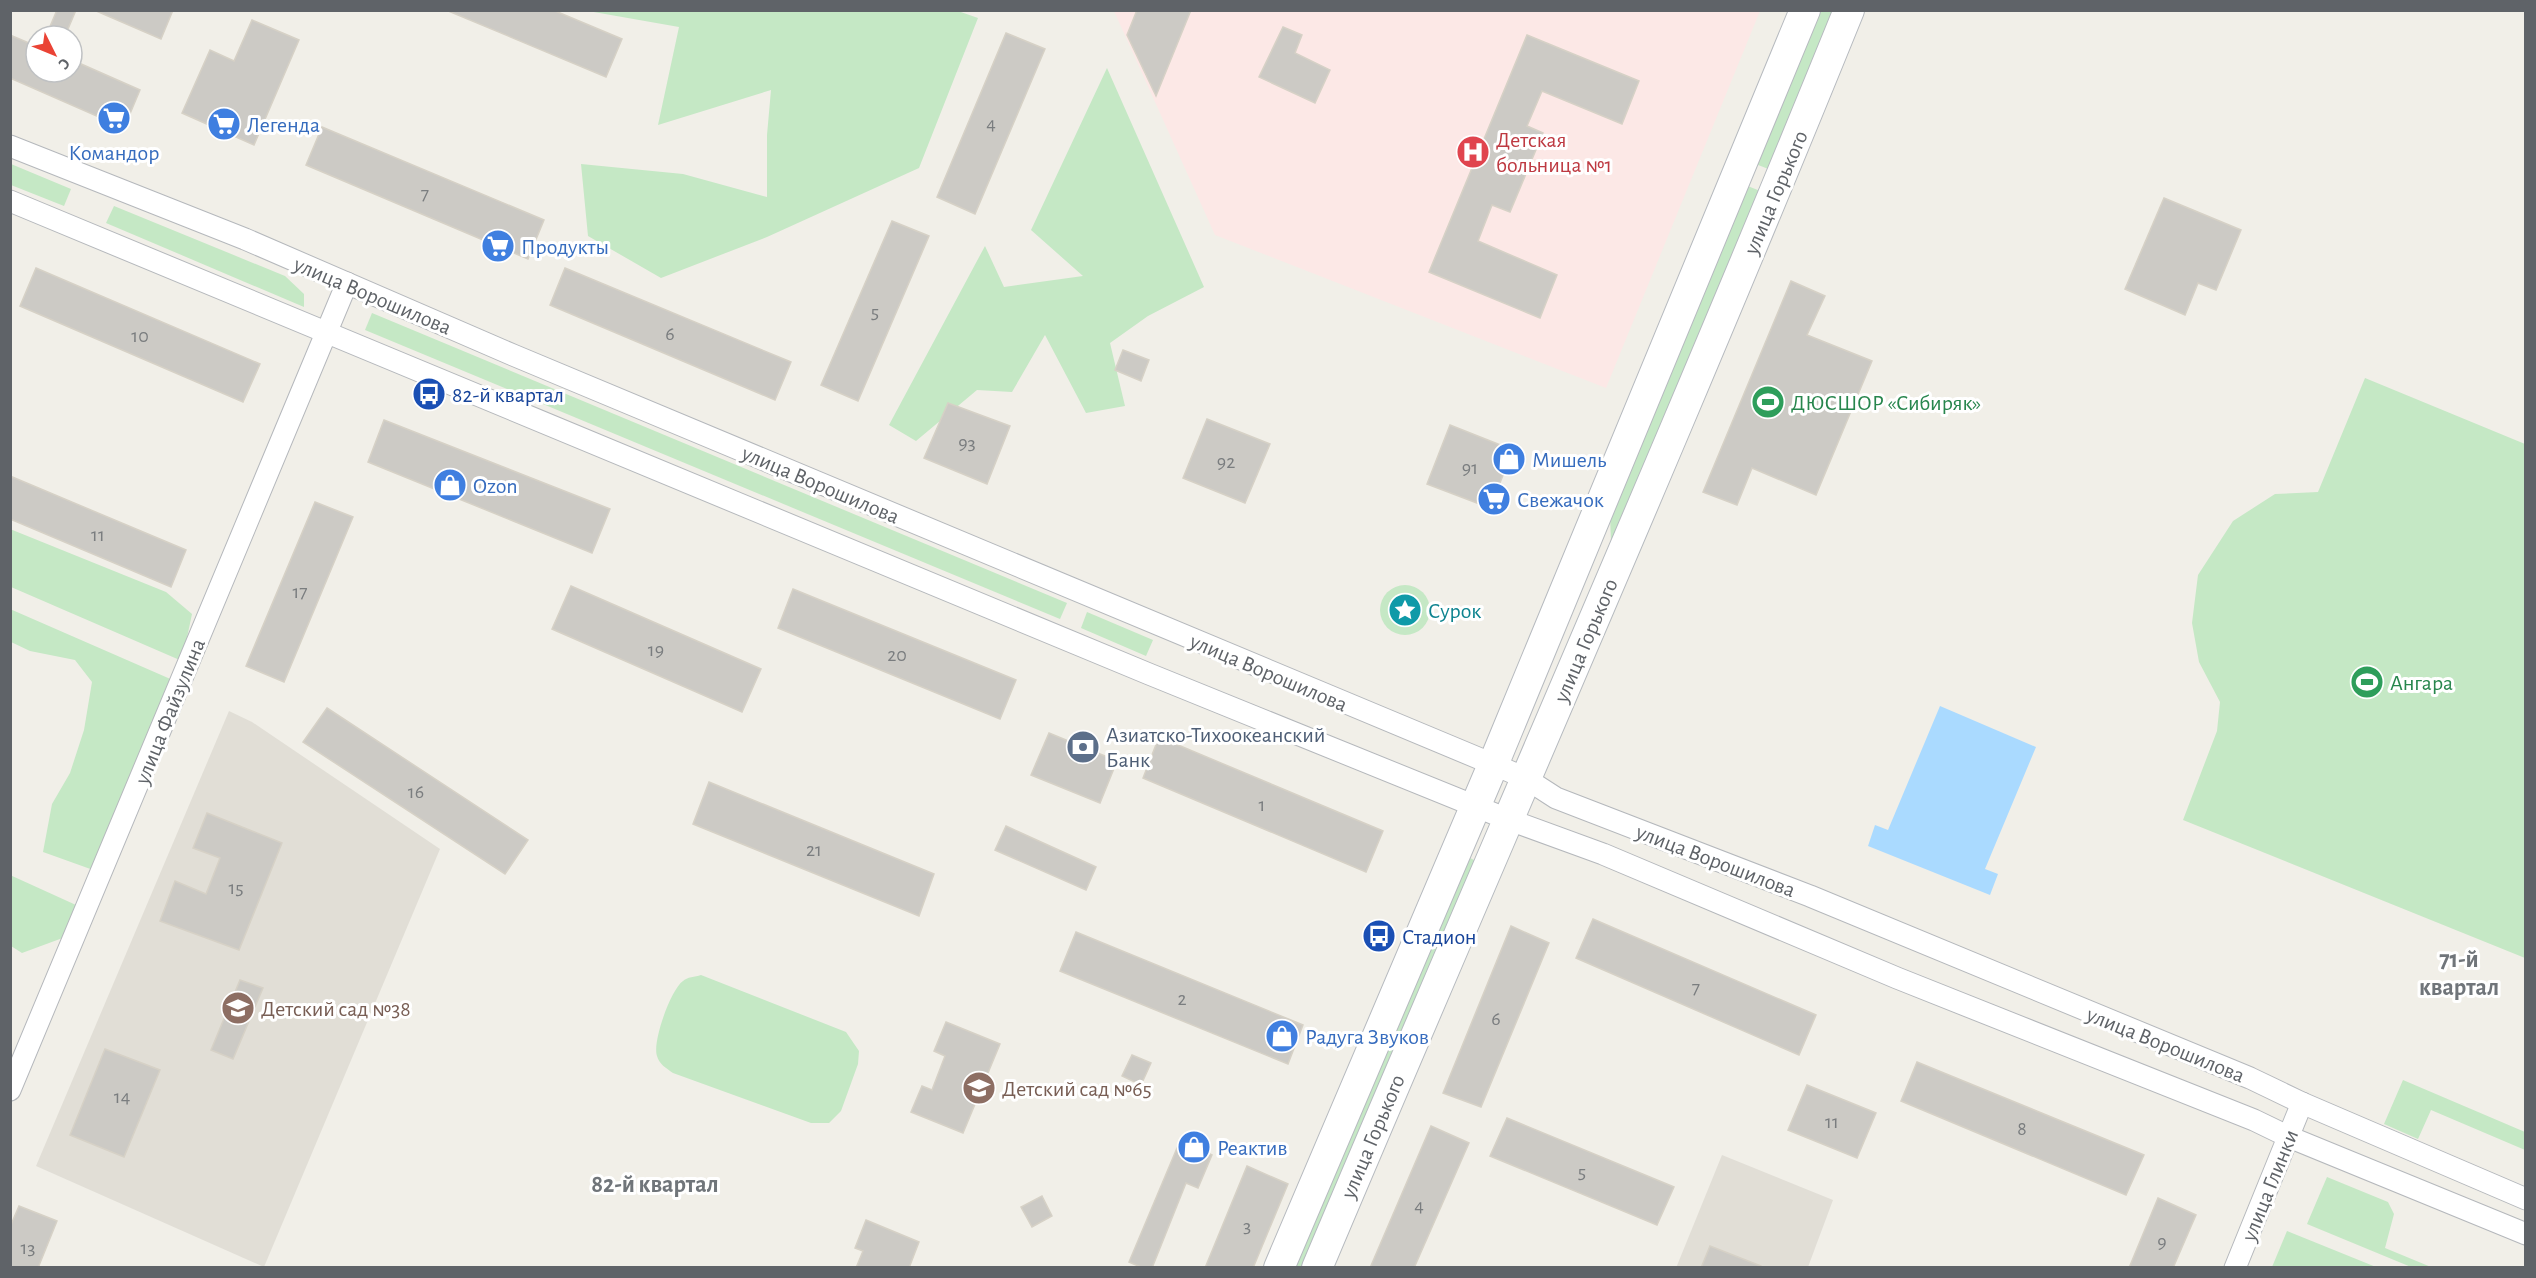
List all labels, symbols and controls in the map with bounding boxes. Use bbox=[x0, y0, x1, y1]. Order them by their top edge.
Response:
north arrow bbox=[24, 24, 84, 84]
text: С bbox=[55, 55, 73, 72]
supermarket icon: Командор bbox=[96, 100, 132, 136]
supermarket icon: Легенда bbox=[206, 106, 242, 142]
place label: Легенда bbox=[247, 114, 320, 136]
house number: 4 bbox=[986, 114, 996, 134]
street label: улица Горького bbox=[1740, 127, 1812, 258]
place label: Детская больница №1 bbox=[1496, 129, 1612, 176]
hospital icon: Детская больница №1 bbox=[1455, 134, 1491, 170]
place label: Командор bbox=[69, 142, 159, 164]
house number: 7 bbox=[421, 184, 429, 204]
supermarket icon: Продукты bbox=[480, 228, 516, 264]
place label: Продукты bbox=[521, 236, 609, 258]
street label: улица Ворошилова bbox=[290, 252, 454, 339]
house number: 5 bbox=[871, 302, 879, 322]
house number: 6 bbox=[665, 324, 675, 344]
house number: 10 bbox=[131, 326, 149, 346]
bus stop icon: 82-й квартал bbox=[411, 376, 447, 412]
place label: 82-й квартал bbox=[452, 384, 564, 406]
sports icon: ДЮСШОР «Сибиряк» bbox=[1750, 384, 1786, 420]
place label: ДЮСШОР «Сибиряк» bbox=[1791, 392, 1981, 414]
house number: 93 bbox=[958, 433, 976, 453]
street label: улица Ворошилова bbox=[738, 441, 902, 528]
shop icon: Мишель bbox=[1491, 441, 1527, 477]
place label: Мишель bbox=[1532, 449, 1607, 471]
house number: 92 bbox=[1217, 452, 1235, 472]
house number: 91 bbox=[1462, 458, 1478, 478]
shop icon: Ozon bbox=[432, 467, 468, 503]
place label: Ozon bbox=[473, 475, 518, 497]
supermarket icon: Свежачок bbox=[1476, 481, 1512, 517]
place label: Свежачок bbox=[1517, 489, 1604, 511]
house number: 11 bbox=[91, 525, 105, 545]
street label: улица Горького bbox=[1550, 575, 1622, 706]
house number: 17 bbox=[292, 582, 308, 602]
place icon: Сурок bbox=[1387, 592, 1423, 628]
place label: Сурок bbox=[1428, 600, 1481, 622]
street label: улица Ворошилова bbox=[1186, 629, 1350, 716]
street label: улица Файзулина bbox=[130, 635, 209, 788]
house number: 19 bbox=[648, 640, 664, 660]
house number: 20 bbox=[887, 645, 907, 665]
sports icon: Ангара bbox=[2349, 664, 2385, 700]
place label: Ангара bbox=[2390, 672, 2453, 694]
place label: Азиатско-Тихоокеанский Банк bbox=[1106, 724, 1325, 771]
bank icon: Азиатско-Тихоокеанский Банк bbox=[1065, 729, 1101, 765]
house number: 16 bbox=[408, 782, 424, 802]
house number: 1 bbox=[1259, 795, 1265, 815]
street label: улица Ворошилова bbox=[1632, 820, 1798, 901]
house number: 21 bbox=[806, 840, 822, 860]
house number: 15 bbox=[228, 878, 244, 898]
bus stop icon: Стадион bbox=[1361, 918, 1397, 954]
place label: Стадион bbox=[1402, 926, 1477, 948]
district label: 71-й квартал bbox=[2419, 948, 2499, 1000]
house number: 7 bbox=[1692, 978, 1700, 998]
house number: 2 bbox=[1177, 989, 1187, 1009]
school or university icon: Детский сад №38 bbox=[220, 990, 256, 1026]
place label: Детский сад №38 bbox=[261, 998, 411, 1020]
street label: улица Ворошилова bbox=[2082, 1003, 2248, 1087]
house number: 6 bbox=[1491, 1009, 1501, 1029]
shop icon: Радуга Звуков bbox=[1264, 1018, 1300, 1054]
place label: Радуга Звуков bbox=[1305, 1026, 1429, 1048]
school or university icon: Детский сад №65 bbox=[961, 1070, 997, 1106]
street label: улица Горького bbox=[1337, 1071, 1409, 1202]
place label: Детский сад №65 bbox=[1002, 1078, 1152, 1100]
house number: 14 bbox=[114, 1087, 130, 1107]
house number: 11 bbox=[1825, 1112, 1839, 1132]
house number: 8 bbox=[2017, 1119, 2027, 1139]
street label: улица Глинки bbox=[2237, 1127, 2302, 1245]
shop icon: Реактив bbox=[1176, 1129, 1212, 1165]
place label: Реактив bbox=[1217, 1137, 1287, 1159]
house number: 5 bbox=[1578, 1162, 1586, 1182]
district label: 82-й квартал bbox=[591, 1173, 719, 1197]
house number: 4 bbox=[1414, 1196, 1424, 1216]
house number: 3 bbox=[1243, 1216, 1251, 1236]
house number: 9 bbox=[2157, 1232, 2167, 1252]
house number: 13 bbox=[20, 1238, 36, 1258]

